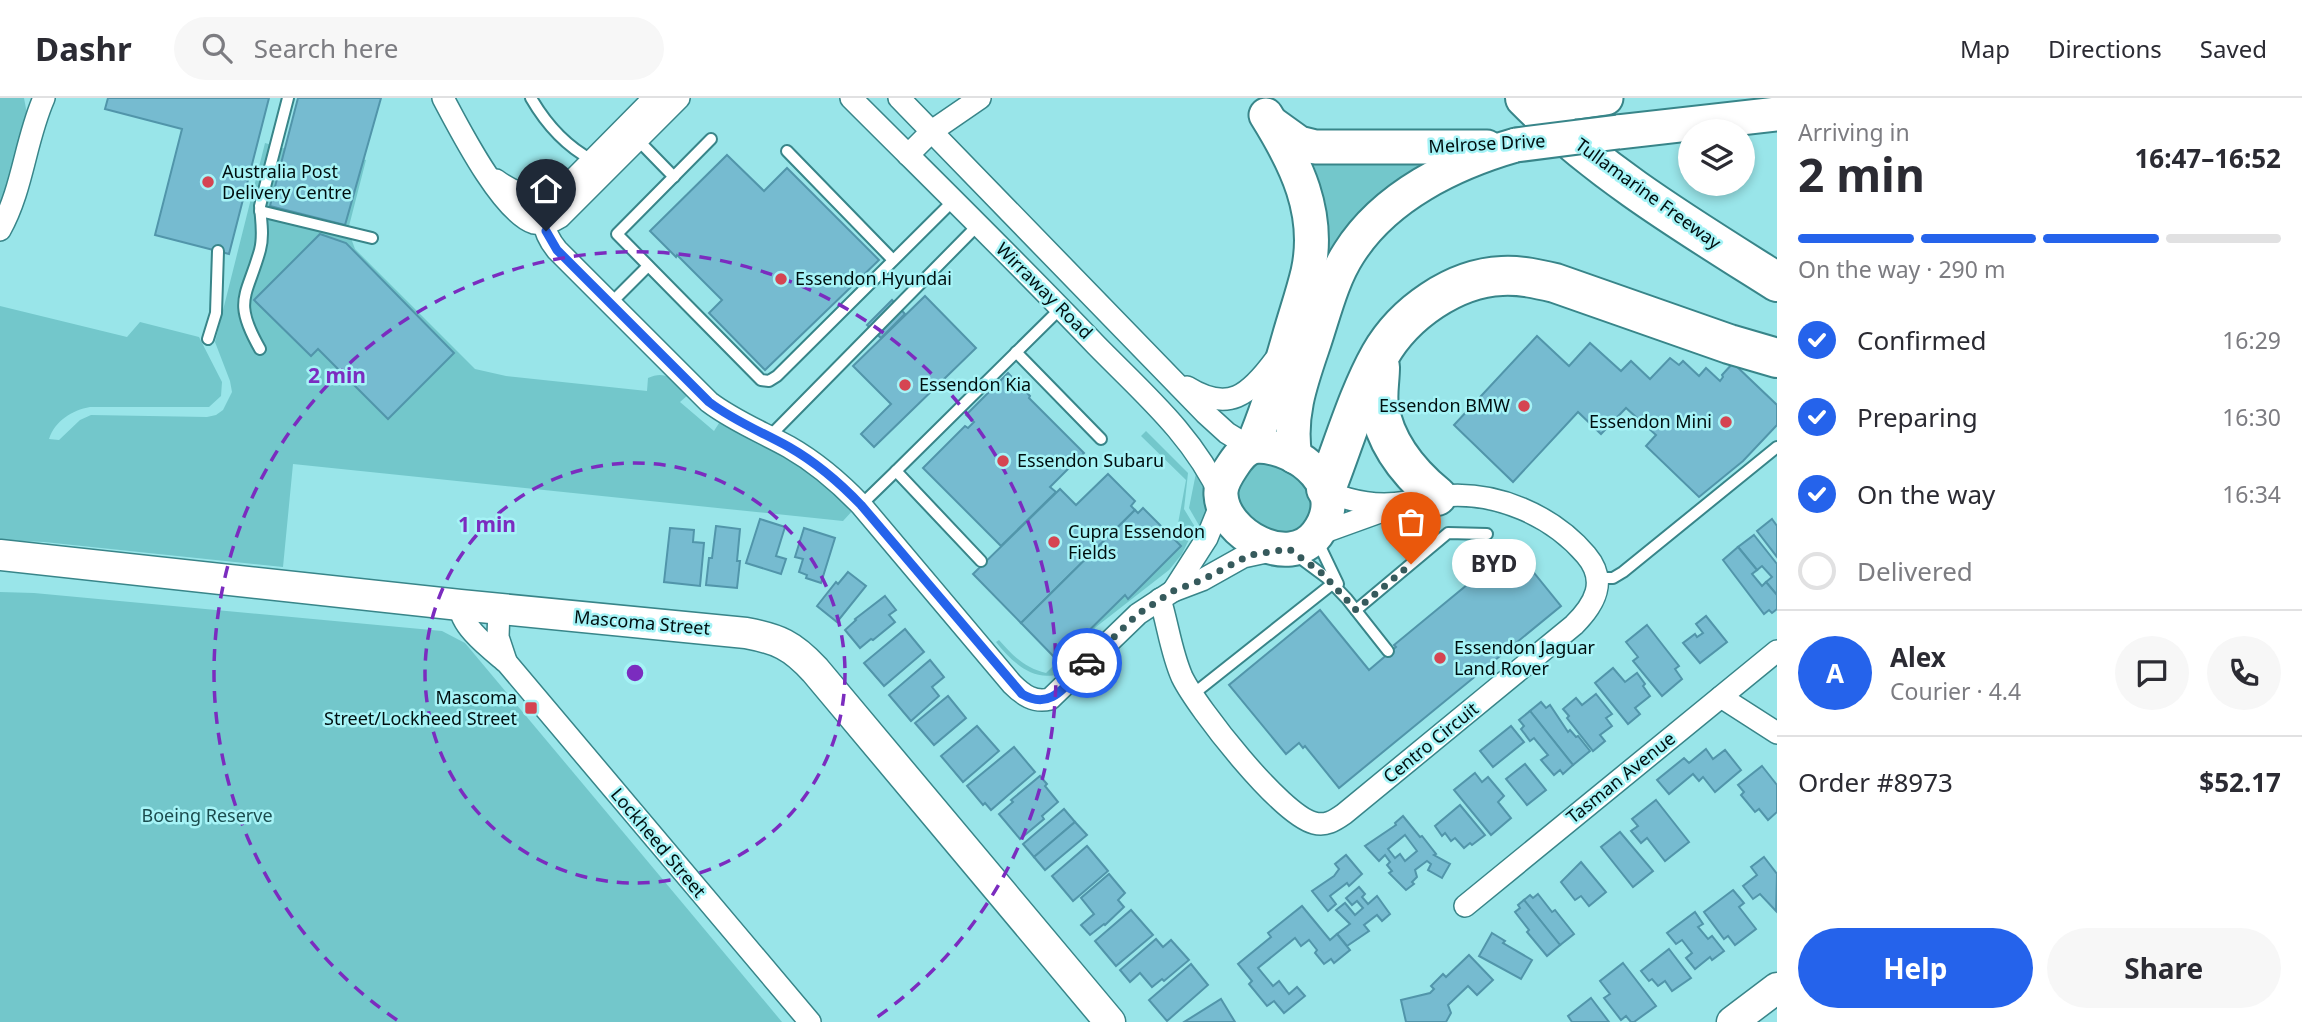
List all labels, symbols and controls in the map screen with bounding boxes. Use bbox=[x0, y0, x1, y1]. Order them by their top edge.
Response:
search box bbox=[174, 17, 664, 80]
text: Dashr bbox=[35, 26, 132, 71]
icon: search bbox=[198, 29, 236, 67]
text: Search here bbox=[254, 30, 398, 66]
text: Map bbox=[1960, 32, 2010, 65]
text: Directions bbox=[2048, 32, 2162, 65]
text: Saved bbox=[2200, 32, 2267, 65]
text: Arriving in bbox=[1798, 116, 1910, 148]
map controls bbox=[1678, 119, 1755, 196]
button: layers bbox=[1678, 119, 1755, 196]
street label: Melrose Drive bbox=[1428, 128, 1546, 158]
street label: Tullamarine Freeway bbox=[1571, 132, 1727, 255]
text: 16:47–16:52 bbox=[2134, 140, 2281, 176]
text: 2 min bbox=[1798, 143, 1925, 205]
place label: Australia Post Delivery Centre bbox=[222, 159, 352, 204]
pin bbox=[516, 159, 576, 231]
icon: home bbox=[527, 170, 565, 208]
marker: Australia Post Delivery Centre bbox=[200, 174, 216, 190]
street label: Wirraway Road bbox=[991, 237, 1098, 344]
text: On the way · 290 m bbox=[1798, 253, 2005, 285]
place label: Essendon Hyundai bbox=[795, 266, 952, 290]
marker: Essendon Hyundai bbox=[773, 271, 789, 287]
icon: check bbox=[1798, 321, 1836, 359]
text: Confirmed bbox=[1857, 322, 1987, 358]
text: 16:29 bbox=[2222, 324, 2281, 356]
text: 2 min bbox=[308, 361, 366, 389]
place label: Essendon Kia bbox=[919, 372, 1031, 396]
marker: Essendon Kia bbox=[897, 377, 913, 393]
place label: Essendon BMW bbox=[1379, 393, 1510, 417]
marker: Essendon BMW bbox=[1516, 398, 1532, 414]
icon: check bbox=[1798, 398, 1836, 436]
text: Preparing bbox=[1857, 399, 1978, 435]
text: 16:30 bbox=[2222, 401, 2281, 433]
place label: Essendon Mini bbox=[1589, 409, 1712, 433]
marker: Essendon Mini bbox=[1718, 414, 1734, 430]
place label: Essendon Subaru bbox=[1017, 448, 1164, 472]
marker: Essendon Subaru bbox=[995, 453, 1011, 469]
icon: check bbox=[1798, 475, 1836, 513]
text: On the way bbox=[1857, 476, 1995, 512]
text: 16:34 bbox=[2222, 478, 2281, 510]
pin bbox=[1381, 492, 1441, 564]
icon: bag bbox=[1392, 503, 1430, 541]
text: 1 min bbox=[458, 510, 516, 538]
place label: Cupra Essendon Fields bbox=[1068, 519, 1205, 564]
marker: Cupra Essendon Fields bbox=[1046, 534, 1062, 550]
callout: BYD bbox=[1453, 540, 1537, 588]
text: BYD bbox=[1471, 547, 1517, 579]
text: Delivered bbox=[1857, 553, 1973, 589]
street label: Mascoma Street bbox=[573, 604, 712, 640]
courier bbox=[1052, 628, 1122, 698]
place label: Essendon Jaguar Land Rover bbox=[1454, 635, 1596, 680]
button: chat bbox=[2115, 636, 2189, 710]
button: phone bbox=[2207, 636, 2281, 710]
text: Alex bbox=[1890, 639, 1946, 675]
icon: car bbox=[1068, 644, 1106, 682]
marker: Essendon Jaguar Land Rover bbox=[1432, 650, 1448, 666]
text: A bbox=[1826, 655, 1844, 691]
centre of rings bbox=[623, 661, 647, 685]
text: Courier · 4.4 bbox=[1890, 675, 2021, 707]
place label: Mascoma Street/Lockheed Street bbox=[324, 685, 517, 730]
street label: Centro Circuit bbox=[1378, 696, 1483, 788]
marker: Mascoma Street/Lockheed Street bbox=[523, 700, 539, 716]
street label: Tasman Avenue bbox=[1561, 726, 1680, 828]
text: Order #8973 bbox=[1798, 764, 1953, 800]
text: $52.17 bbox=[2199, 764, 2281, 800]
street label: Lockheed Street bbox=[606, 783, 712, 903]
park label: Boeing Reserve bbox=[141, 803, 273, 827]
button: Help bbox=[1798, 928, 2033, 1008]
button: Share bbox=[2047, 928, 2281, 1008]

